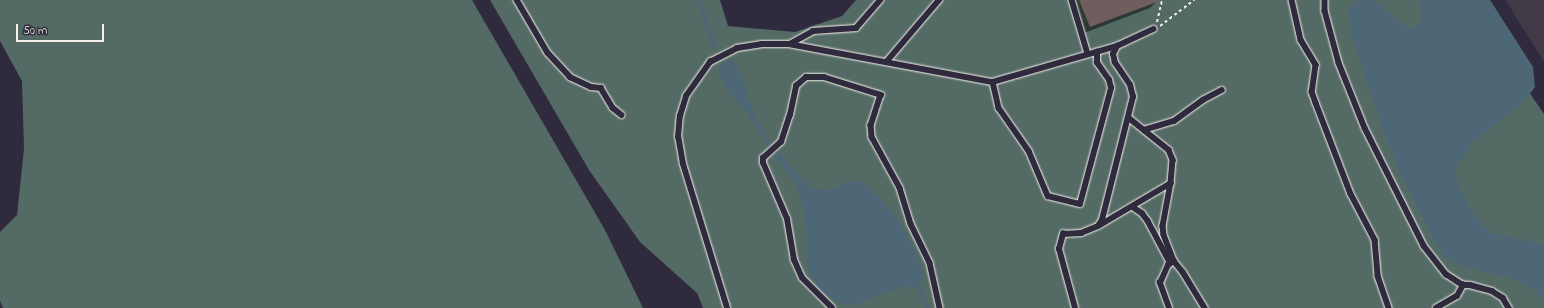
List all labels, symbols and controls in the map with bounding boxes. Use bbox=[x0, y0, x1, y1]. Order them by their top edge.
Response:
scale bar bbox=[18, 16, 106, 42]
text: 50 m bbox=[23, 22, 47, 40]

